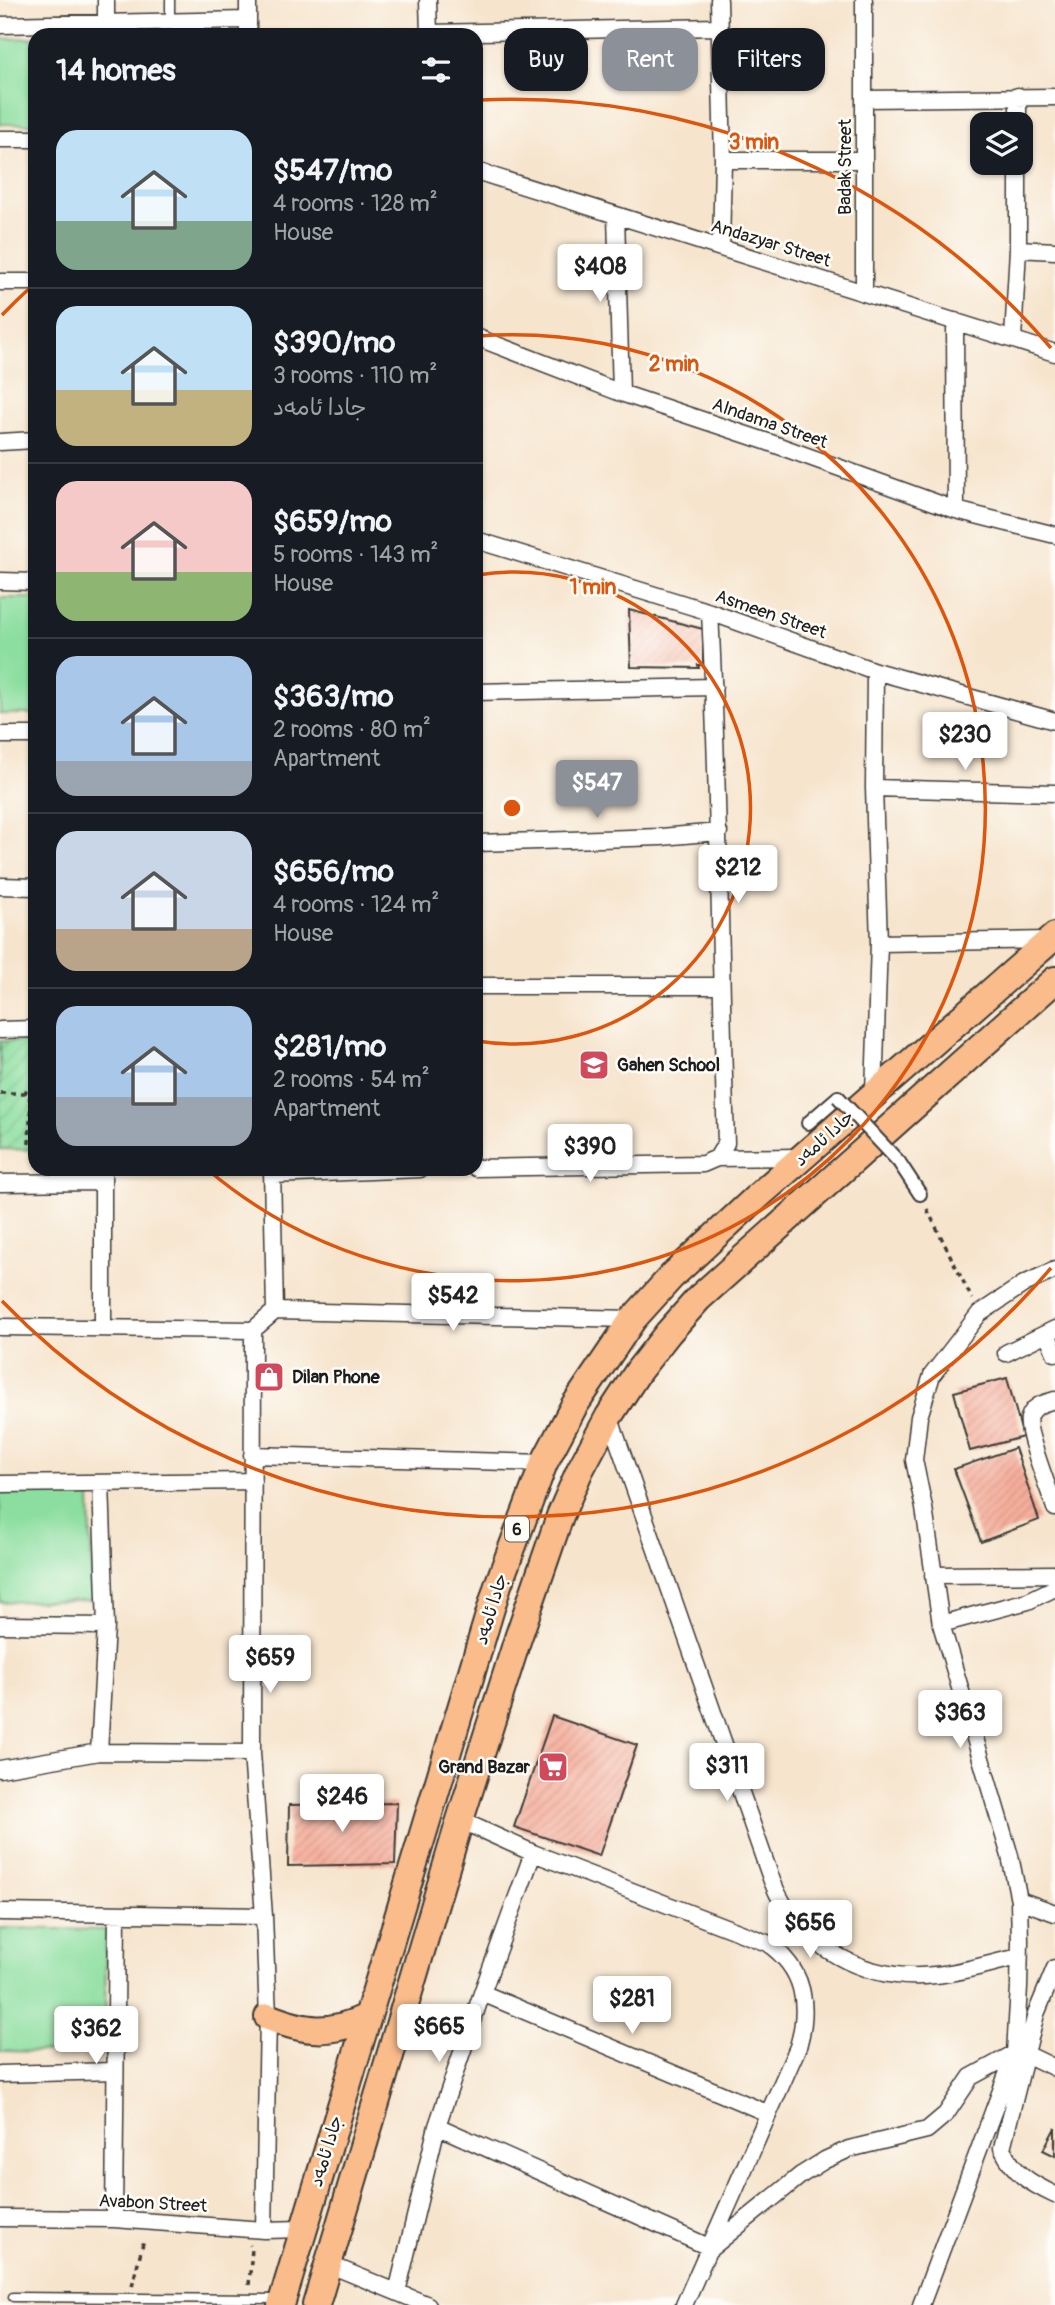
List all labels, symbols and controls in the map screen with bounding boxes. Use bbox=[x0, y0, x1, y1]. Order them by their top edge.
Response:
chip: Buy bbox=[504, 28, 588, 91]
chip: Rent bbox=[602, 28, 698, 91]
chip: Filters bbox=[712, 28, 825, 91]
icon: filters bbox=[417, 51, 455, 89]
text: 14 homes bbox=[56, 52, 176, 89]
map controls bbox=[970, 112, 1033, 175]
button: layers bbox=[970, 112, 1033, 175]
street label: Badak Street bbox=[834, 118, 857, 215]
text: 3 min bbox=[729, 129, 779, 156]
text: $547/mo bbox=[273, 152, 392, 189]
icon: home bbox=[112, 158, 196, 242]
text: 4 rooms · 128 m² bbox=[273, 189, 438, 218]
street label: Andazyar Street bbox=[708, 214, 834, 273]
text: House bbox=[273, 218, 333, 247]
pin: $408 bbox=[559, 244, 641, 304]
text: $408 bbox=[573, 252, 627, 281]
text: $390/mo bbox=[273, 324, 395, 361]
icon: home bbox=[112, 334, 196, 418]
text: 2 min bbox=[649, 351, 699, 378]
text: 3 rooms · 110 m² bbox=[273, 361, 437, 390]
text: جادا ئامەد bbox=[273, 393, 366, 422]
street label: Alndama Street bbox=[709, 393, 831, 454]
text: $659/mo bbox=[273, 503, 392, 540]
icon: home bbox=[112, 509, 196, 593]
text: 5 rooms · 143 m² bbox=[273, 540, 438, 569]
text: House bbox=[273, 569, 333, 598]
text: 1 min bbox=[570, 574, 617, 601]
street label: Asmeen Street bbox=[712, 585, 830, 644]
text: $363/mo bbox=[273, 678, 394, 715]
icon: home bbox=[112, 684, 196, 768]
pin: $230 bbox=[924, 712, 1006, 772]
text: 2 rooms · 80 m² bbox=[273, 715, 431, 744]
text: $230 bbox=[938, 720, 992, 749]
text: Apartment bbox=[273, 744, 380, 773]
pin: $547 bbox=[556, 760, 638, 820]
text: $547 bbox=[572, 768, 622, 797]
centre of rings bbox=[500, 796, 524, 820]
pin: $212 bbox=[697, 846, 779, 905]
text: $656/mo bbox=[273, 853, 394, 890]
text: $212 bbox=[714, 853, 762, 882]
icon: home bbox=[112, 859, 196, 943]
text: 4 rooms · 124 m² bbox=[273, 890, 439, 919]
text: House bbox=[273, 919, 333, 948]
text: $281/mo bbox=[273, 1028, 386, 1065]
icon: home bbox=[112, 1034, 196, 1118]
school or university icon: Gahen School bbox=[577, 1048, 611, 1082]
place label: Gahen School bbox=[617, 1054, 720, 1077]
text: 2 rooms · 54 m² bbox=[273, 1065, 430, 1094]
text: Apartment bbox=[273, 1094, 380, 1123]
street label: جادا ئامەد bbox=[789, 1105, 859, 1171]
pin: $390 bbox=[549, 1124, 631, 1184]
text: $390 bbox=[564, 1132, 616, 1161]
pin: $542 bbox=[412, 1274, 494, 1333]
text: $542 bbox=[427, 1281, 479, 1310]
shop icon: Dilan Phone bbox=[252, 1360, 286, 1394]
place label: Dilan Phone bbox=[292, 1366, 381, 1389]
road number: 6 bbox=[505, 1516, 529, 1541]
street label: جادا ئامەد bbox=[470, 1571, 513, 1647]
pin: $659 bbox=[229, 1636, 311, 1695]
text: $659 bbox=[245, 1643, 295, 1672]
pin: $363 bbox=[919, 1690, 1001, 1750]
text: $363 bbox=[934, 1698, 986, 1727]
pin: $311 bbox=[686, 1744, 768, 1803]
supermarket icon: Grand Bazar bbox=[536, 1750, 570, 1784]
text: $311 bbox=[705, 1751, 749, 1780]
place label: Grand Bazar bbox=[438, 1756, 531, 1779]
pin: $246 bbox=[301, 1774, 383, 1834]
text: $246 bbox=[316, 1782, 368, 1811]
pin: $656 bbox=[769, 1900, 851, 1960]
text: $656 bbox=[784, 1908, 836, 1937]
pin: $281 bbox=[591, 1976, 673, 2036]
text: $281 bbox=[609, 1984, 655, 2013]
pin: $665 bbox=[398, 2004, 480, 2064]
pin: $362 bbox=[55, 2007, 137, 2066]
text: $665 bbox=[413, 2012, 465, 2041]
text: $362 bbox=[70, 2014, 122, 2043]
street label: جادا ئامەد bbox=[305, 2113, 348, 2189]
street label: Avabon Street bbox=[98, 2189, 208, 2218]

